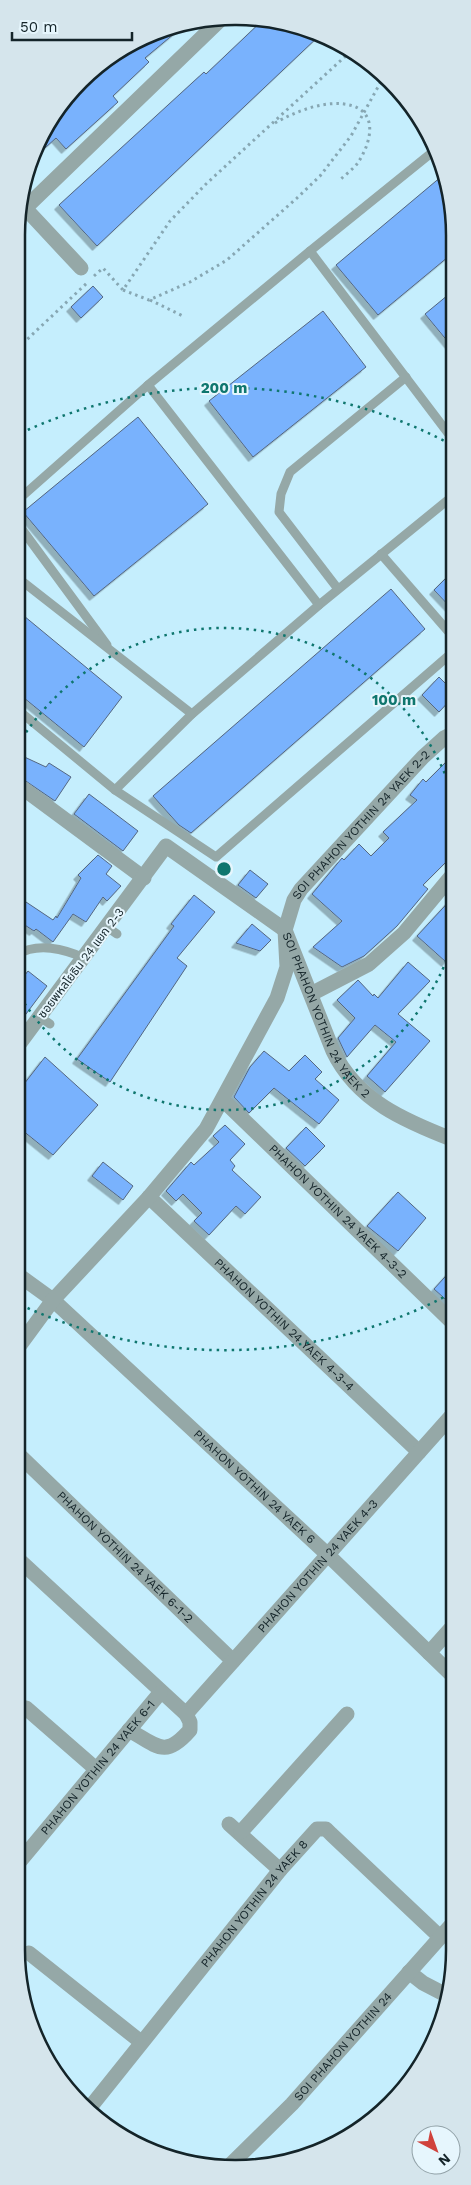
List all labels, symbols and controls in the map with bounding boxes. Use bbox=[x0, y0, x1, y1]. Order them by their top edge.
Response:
scale bar bbox=[12, 10, 132, 42]
text: 50 m bbox=[20, 18, 57, 36]
text: 200 m bbox=[201, 379, 247, 397]
text: 100 m bbox=[372, 691, 416, 709]
street label: SOI PHAHON YOTHIN 24 YAEK 2-2 bbox=[289, 748, 432, 902]
centre of rings bbox=[215, 860, 233, 878]
street label: ซอยพหลโยธิน 24 แยก 2-3 bbox=[35, 905, 127, 1021]
street label: SOI PHAHON YOTHIN 24 YAEK 2 bbox=[280, 930, 373, 1101]
street label: PHAHON YOTHIN 24 YAEK 4-3-2 bbox=[266, 1142, 410, 1281]
street label: PHAHON YOTHIN 24 YAEK 4-3-4 bbox=[211, 1255, 357, 1394]
street label: PHAHON YOTHIN 24 YAEK 6 bbox=[191, 1427, 318, 1546]
street label: PHAHON YOTHIN 24 YAEK 6-1-2 bbox=[54, 1488, 196, 1626]
street label: PHAHON YOTHIN 24 YAEK 4-3 bbox=[255, 1497, 381, 1636]
street label: PHAHON YOTHIN 24 YAEK 6-1 bbox=[38, 1697, 158, 1838]
street label: PHAHON YOTHIN 24 YAEK 8 bbox=[198, 1837, 311, 1970]
street label: SOI PHAHON YOTHIN 24 bbox=[291, 1990, 395, 2104]
north arrow bbox=[411, 2125, 461, 2175]
text: N bbox=[435, 2150, 454, 2169]

